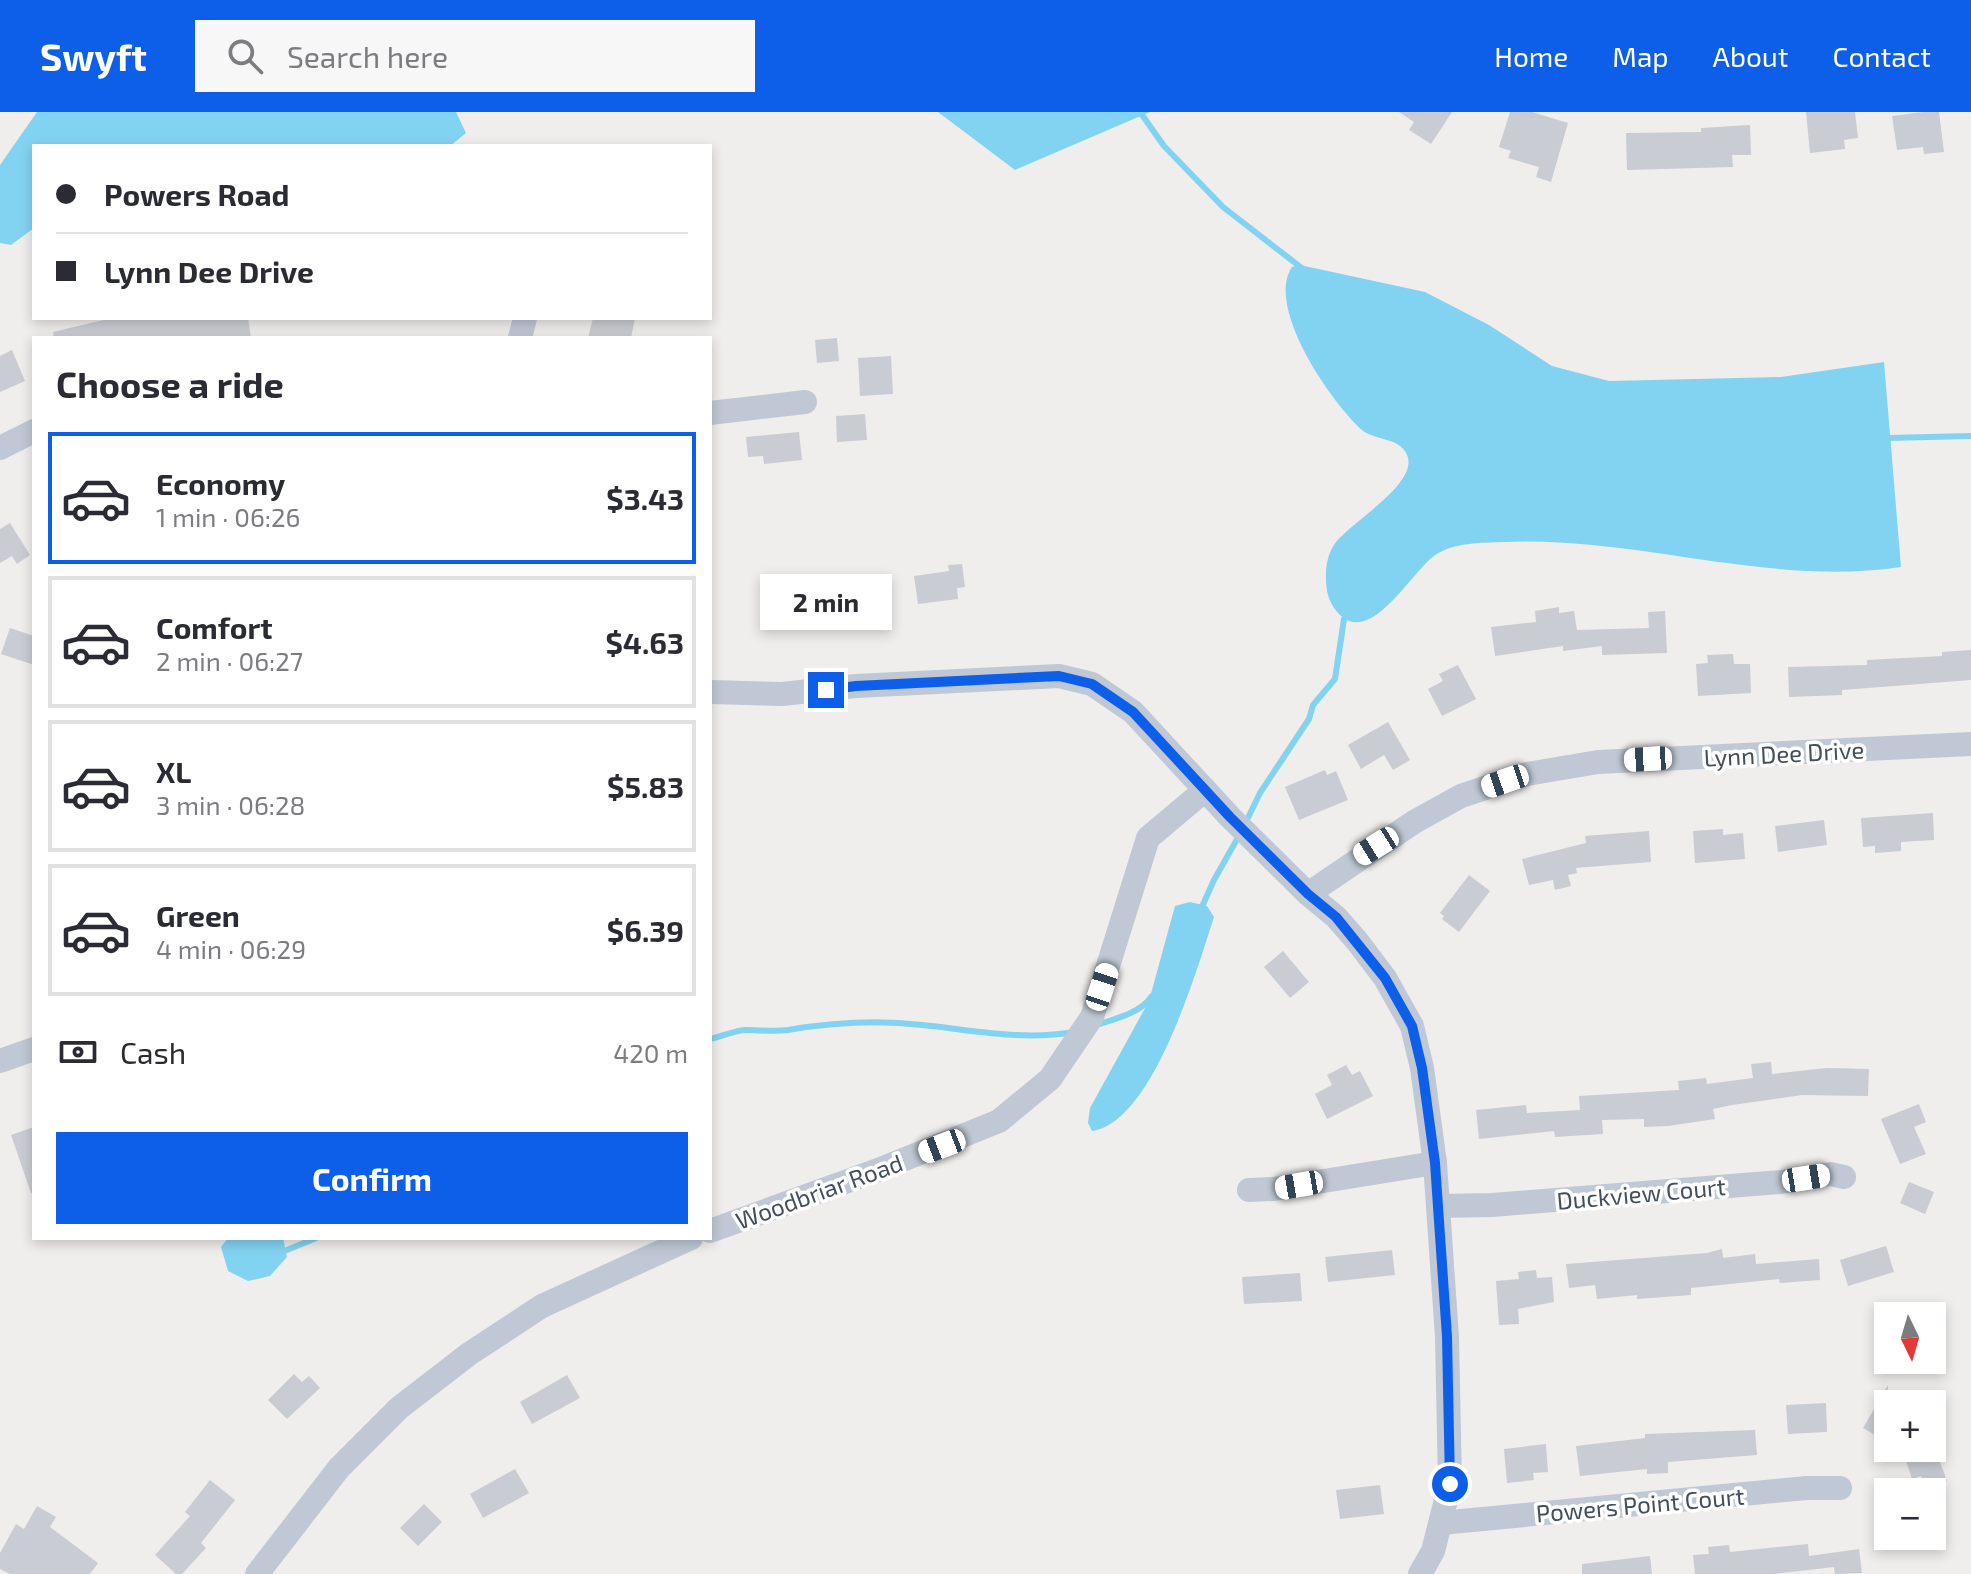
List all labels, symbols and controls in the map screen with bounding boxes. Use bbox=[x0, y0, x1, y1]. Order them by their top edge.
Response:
search box bbox=[195, 20, 755, 92]
text: Swyft bbox=[40, 33, 147, 79]
icon: search bbox=[223, 34, 267, 78]
text: Search here bbox=[287, 38, 448, 74]
text: Home bbox=[1494, 39, 1568, 73]
text: Map bbox=[1612, 39, 1669, 73]
text: About bbox=[1713, 39, 1788, 73]
text: Contact bbox=[1832, 39, 1931, 73]
text: Powers Road bbox=[104, 176, 289, 212]
text: Lynn Dee Drive bbox=[104, 253, 314, 289]
text: Choose a ride bbox=[56, 362, 284, 405]
icon: car bbox=[60, 462, 132, 534]
text: Economy bbox=[156, 465, 285, 501]
text: $3.43 bbox=[606, 480, 684, 516]
text: 1 min · 06:26 bbox=[156, 501, 300, 532]
callout: 2 min bbox=[760, 574, 892, 630]
text: 2 min bbox=[793, 586, 859, 617]
icon: car bbox=[60, 606, 132, 678]
text: Comfort bbox=[156, 609, 273, 645]
text: $4.63 bbox=[605, 624, 684, 660]
text: 2 min · 06:27 bbox=[156, 645, 303, 676]
route end bbox=[808, 672, 844, 708]
street label: Lynn Dee Drive bbox=[1703, 734, 1865, 772]
car bbox=[1623, 746, 1673, 772]
icon: car bbox=[60, 750, 132, 822]
text: XL bbox=[156, 753, 191, 789]
car bbox=[1478, 762, 1532, 800]
text: $5.83 bbox=[607, 768, 684, 804]
text: 3 min · 06:28 bbox=[156, 789, 305, 820]
car bbox=[1349, 823, 1403, 869]
icon: car bbox=[60, 894, 132, 966]
text: Green bbox=[156, 897, 240, 933]
text: $6.39 bbox=[607, 912, 684, 948]
text: 4 min · 06:29 bbox=[156, 933, 306, 964]
car bbox=[1083, 960, 1121, 1014]
icon: cash bbox=[56, 1030, 100, 1074]
text: Cash bbox=[120, 1034, 186, 1070]
text: 420 m bbox=[613, 1037, 688, 1068]
car bbox=[915, 1126, 969, 1166]
button: Confirm bbox=[56, 1132, 688, 1224]
street label: Woodbriar Road bbox=[732, 1147, 906, 1235]
car bbox=[1780, 1162, 1832, 1194]
car bbox=[1273, 1169, 1325, 1201]
street label: Duckview Court bbox=[1555, 1171, 1727, 1215]
north arrow bbox=[1874, 1302, 1946, 1374]
map controls bbox=[1874, 1302, 1946, 1550]
button: + bbox=[1874, 1390, 1946, 1462]
route start bbox=[1432, 1466, 1468, 1502]
button: − bbox=[1874, 1478, 1946, 1550]
street label: Powers Point Court bbox=[1535, 1480, 1745, 1528]

